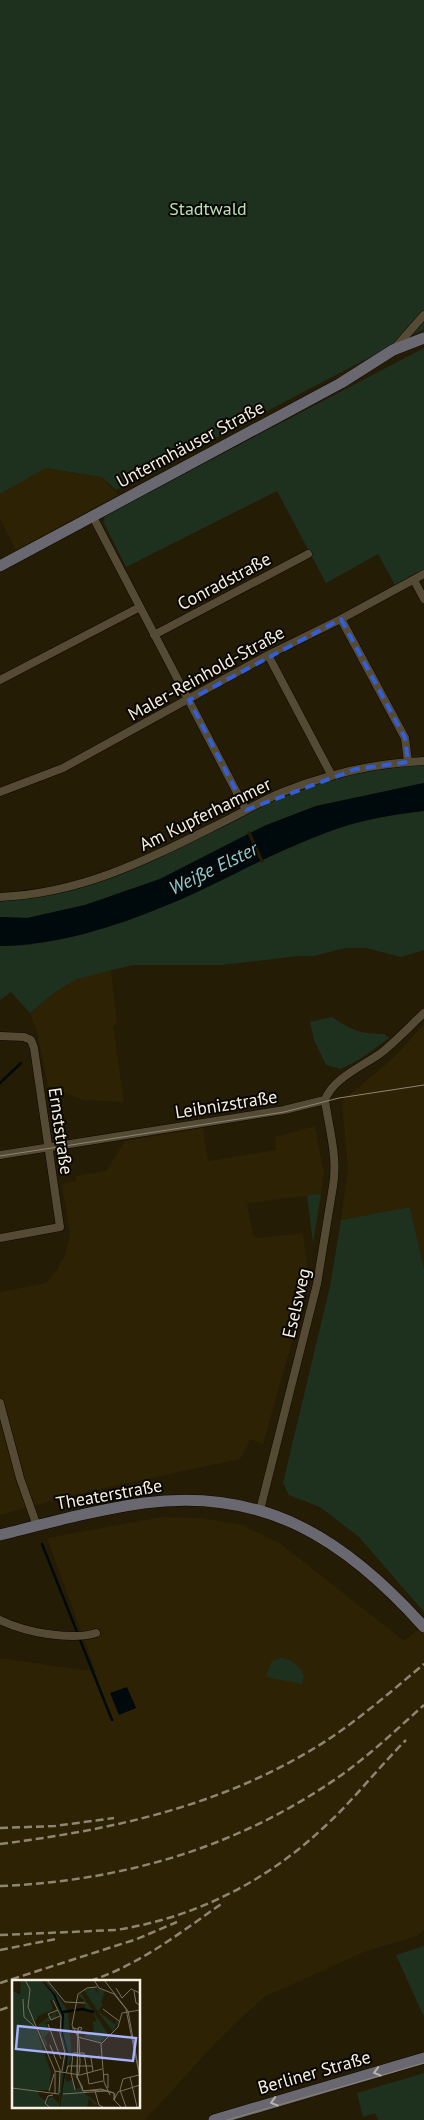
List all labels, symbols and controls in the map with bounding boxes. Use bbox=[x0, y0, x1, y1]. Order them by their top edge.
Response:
park label: Stadtwald bbox=[169, 197, 247, 220]
street label: Untermhäuser Straße bbox=[112, 395, 268, 493]
street label: Conradstraße bbox=[173, 547, 275, 615]
street label: Maler-Reinhold-Straße bbox=[124, 620, 288, 726]
street label: Am Kupferhammer bbox=[135, 772, 275, 856]
water label: Weiße Elster bbox=[165, 835, 263, 900]
street label: Leibnizstraße bbox=[173, 1085, 279, 1123]
street label: Ernststraße bbox=[44, 1086, 78, 1176]
street label: Eselsweg bbox=[277, 1266, 315, 1340]
street label: Theaterstraße bbox=[54, 1473, 164, 1515]
inset map bbox=[12, 1980, 140, 2108]
street label: Berliner Straße bbox=[255, 2045, 373, 2099]
one-way arrow bbox=[374, 2067, 382, 2077]
one-way arrow bbox=[270, 2097, 278, 2107]

